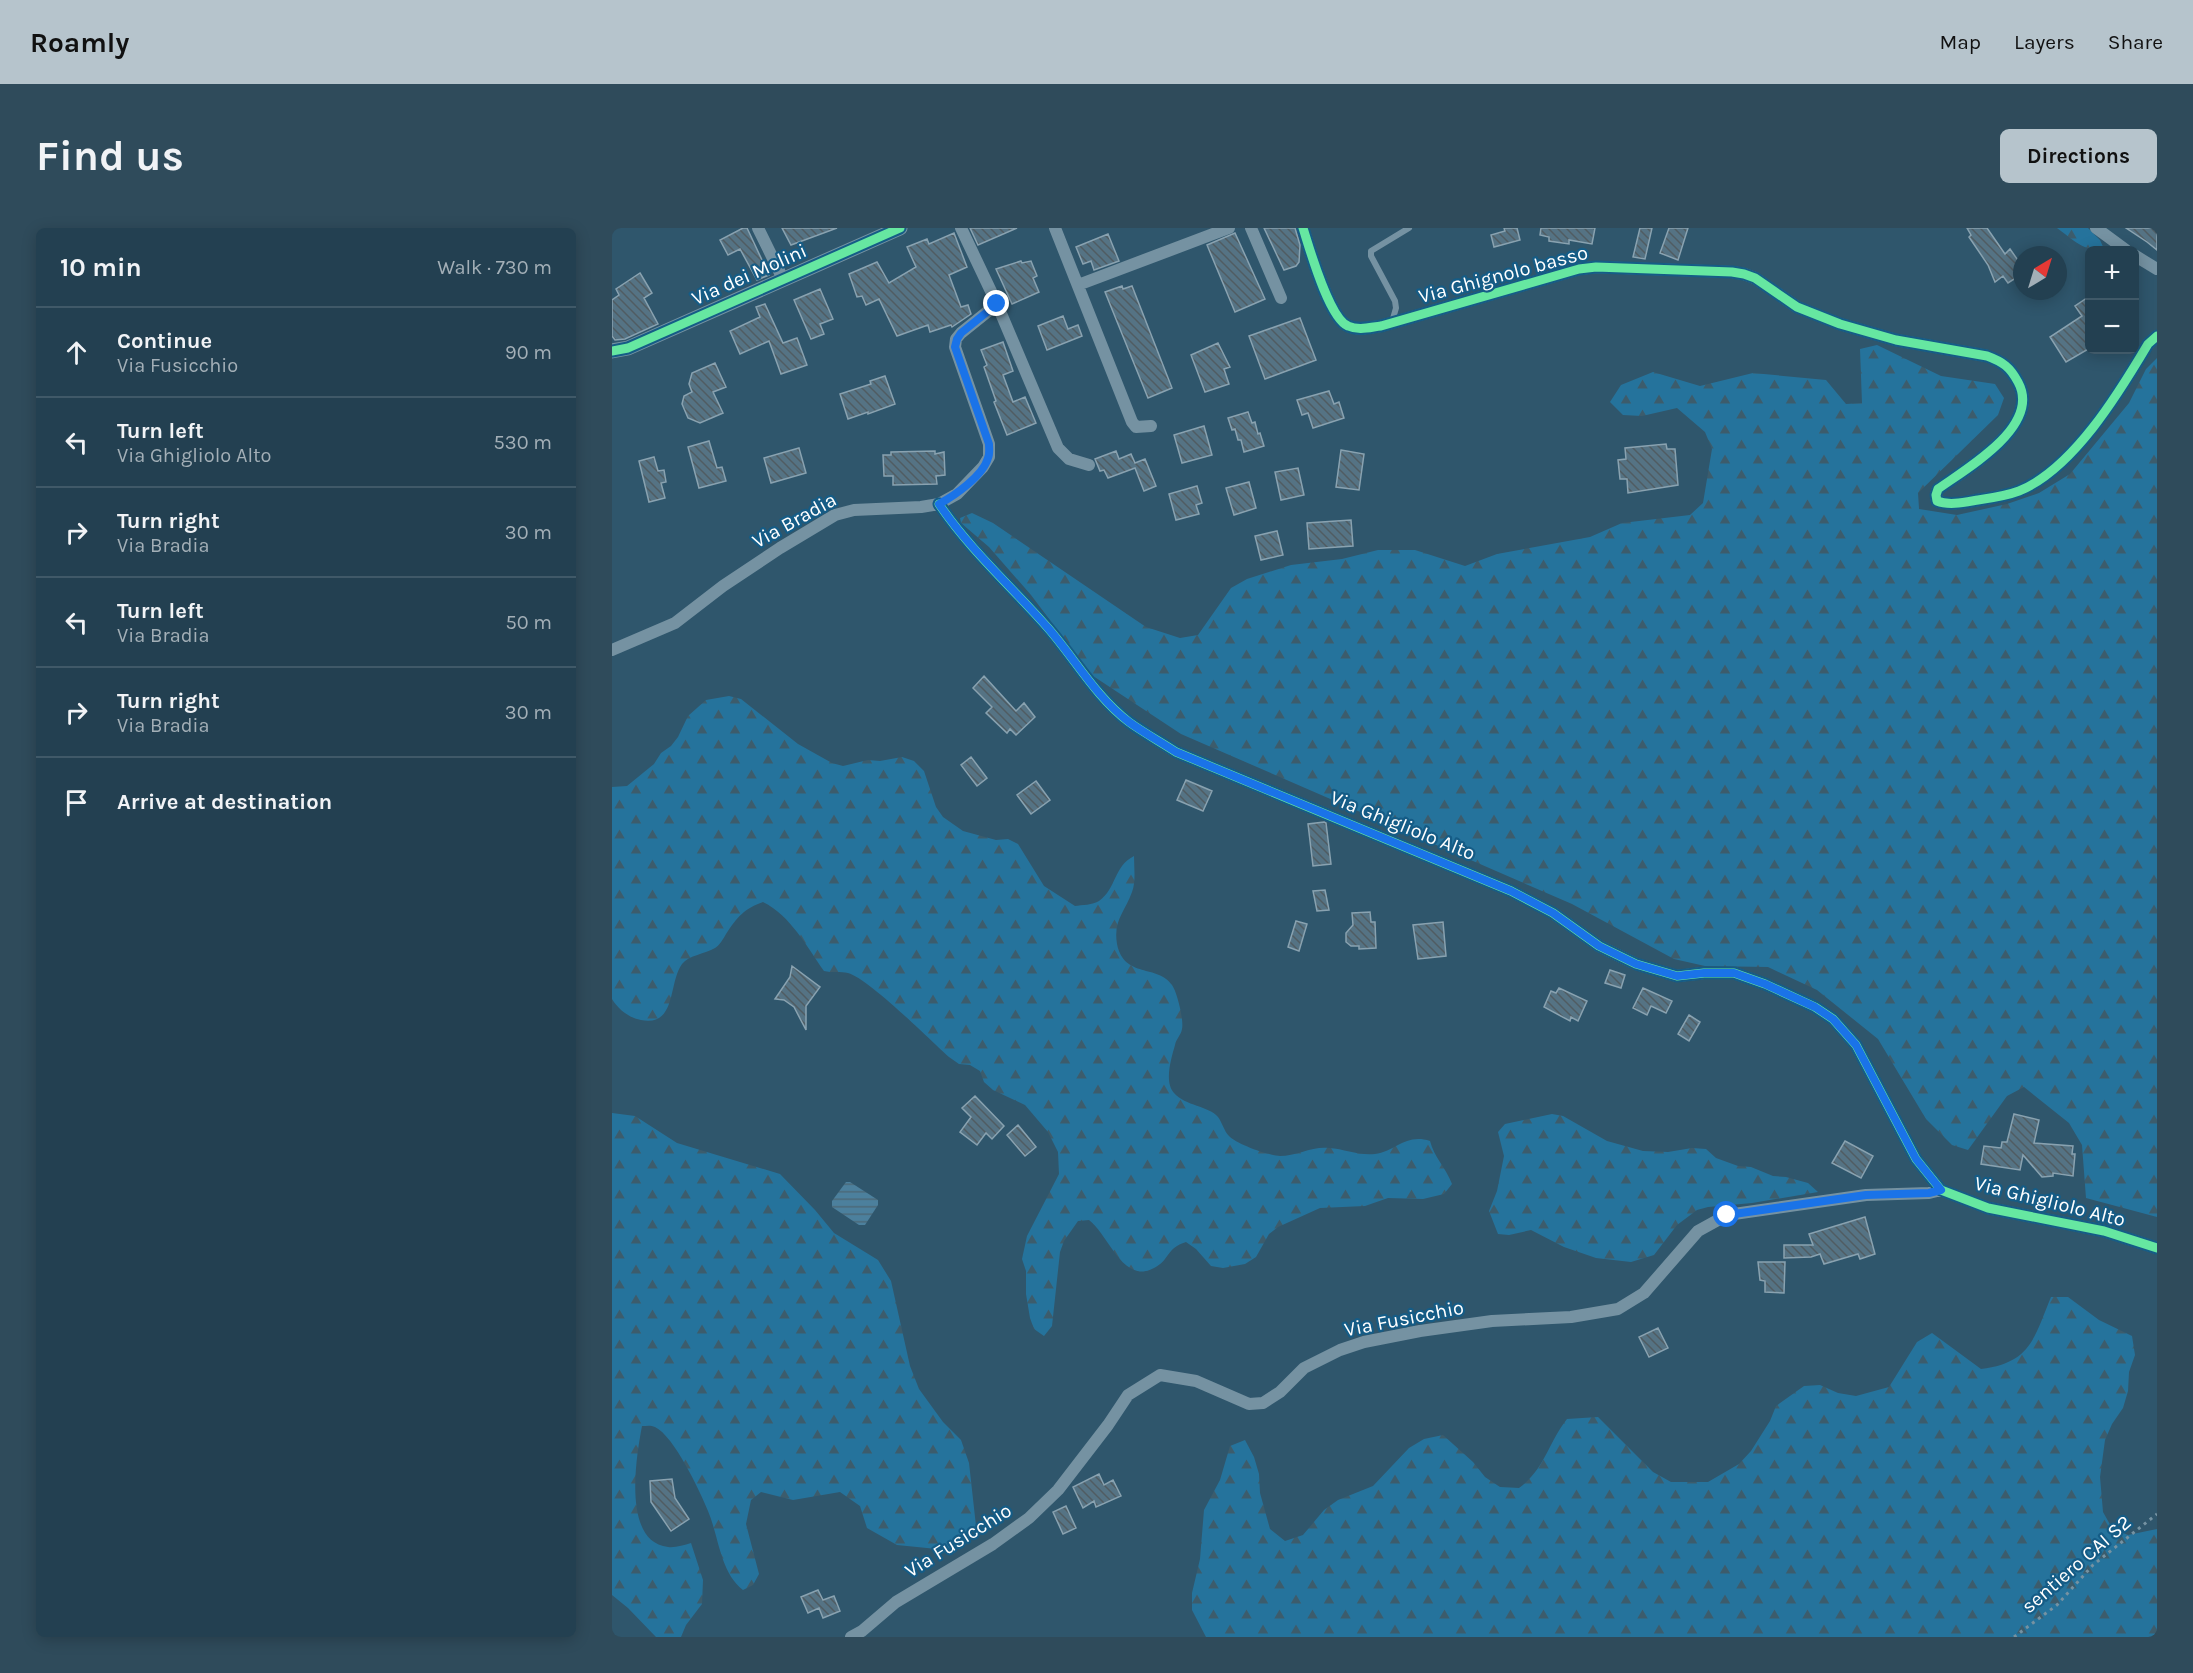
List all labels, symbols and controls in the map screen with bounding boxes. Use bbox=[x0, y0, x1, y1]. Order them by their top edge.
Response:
text: Roamly bbox=[30, 26, 129, 59]
text: Map bbox=[1939, 30, 1981, 54]
text: Layers bbox=[2014, 30, 2075, 54]
text: Share bbox=[2108, 30, 2163, 54]
button: Directions bbox=[2000, 129, 2157, 183]
text: Find us bbox=[36, 131, 184, 181]
street label: Via dei Molini bbox=[688, 239, 810, 310]
street label: Via Ghignolo basso bbox=[1416, 241, 1590, 308]
north arrow bbox=[2013, 246, 2067, 300]
map controls bbox=[2085, 246, 2139, 354]
button: + bbox=[2085, 246, 2139, 300]
text: 10 min bbox=[60, 252, 142, 283]
text: Walk · 730 m bbox=[437, 256, 552, 279]
route end bbox=[983, 290, 1009, 316]
button: − bbox=[2085, 300, 2139, 354]
text: Continue bbox=[117, 328, 212, 354]
icon: ahead bbox=[60, 336, 93, 369]
text: 90 m bbox=[505, 341, 552, 364]
text: Via Fusicchio bbox=[117, 354, 238, 377]
text: Turn left bbox=[117, 418, 204, 444]
icon: left bbox=[60, 426, 93, 459]
text: 530 m bbox=[494, 431, 552, 454]
text: Via Ghigliolo Alto bbox=[117, 444, 271, 467]
street label: Via Bradia bbox=[748, 488, 840, 553]
text: Turn right bbox=[117, 508, 220, 534]
icon: right bbox=[60, 516, 93, 549]
text: 30 m bbox=[505, 521, 552, 544]
text: Via Bradia bbox=[117, 534, 209, 557]
text: Turn left bbox=[117, 598, 204, 624]
icon: left bbox=[60, 606, 93, 639]
text: 50 m bbox=[505, 611, 552, 634]
text: Via Bradia bbox=[117, 624, 209, 647]
text: Turn right bbox=[117, 688, 220, 714]
icon: right bbox=[60, 696, 93, 729]
text: 30 m bbox=[505, 701, 552, 724]
text: Via Bradia bbox=[117, 714, 209, 737]
icon: arrive bbox=[60, 786, 93, 819]
street label: Via Ghigliolo Alto bbox=[1327, 786, 1479, 865]
text: Arrive at destination bbox=[117, 789, 332, 815]
street label: Via Ghigliolo Alto bbox=[1972, 1172, 2128, 1231]
route start bbox=[1713, 1201, 1739, 1227]
street label: Via Fusicchio bbox=[1342, 1296, 1466, 1341]
street label: Via Fusicchio bbox=[901, 1499, 1016, 1582]
street label: sentiero CAI S2 bbox=[2017, 1511, 2136, 1618]

